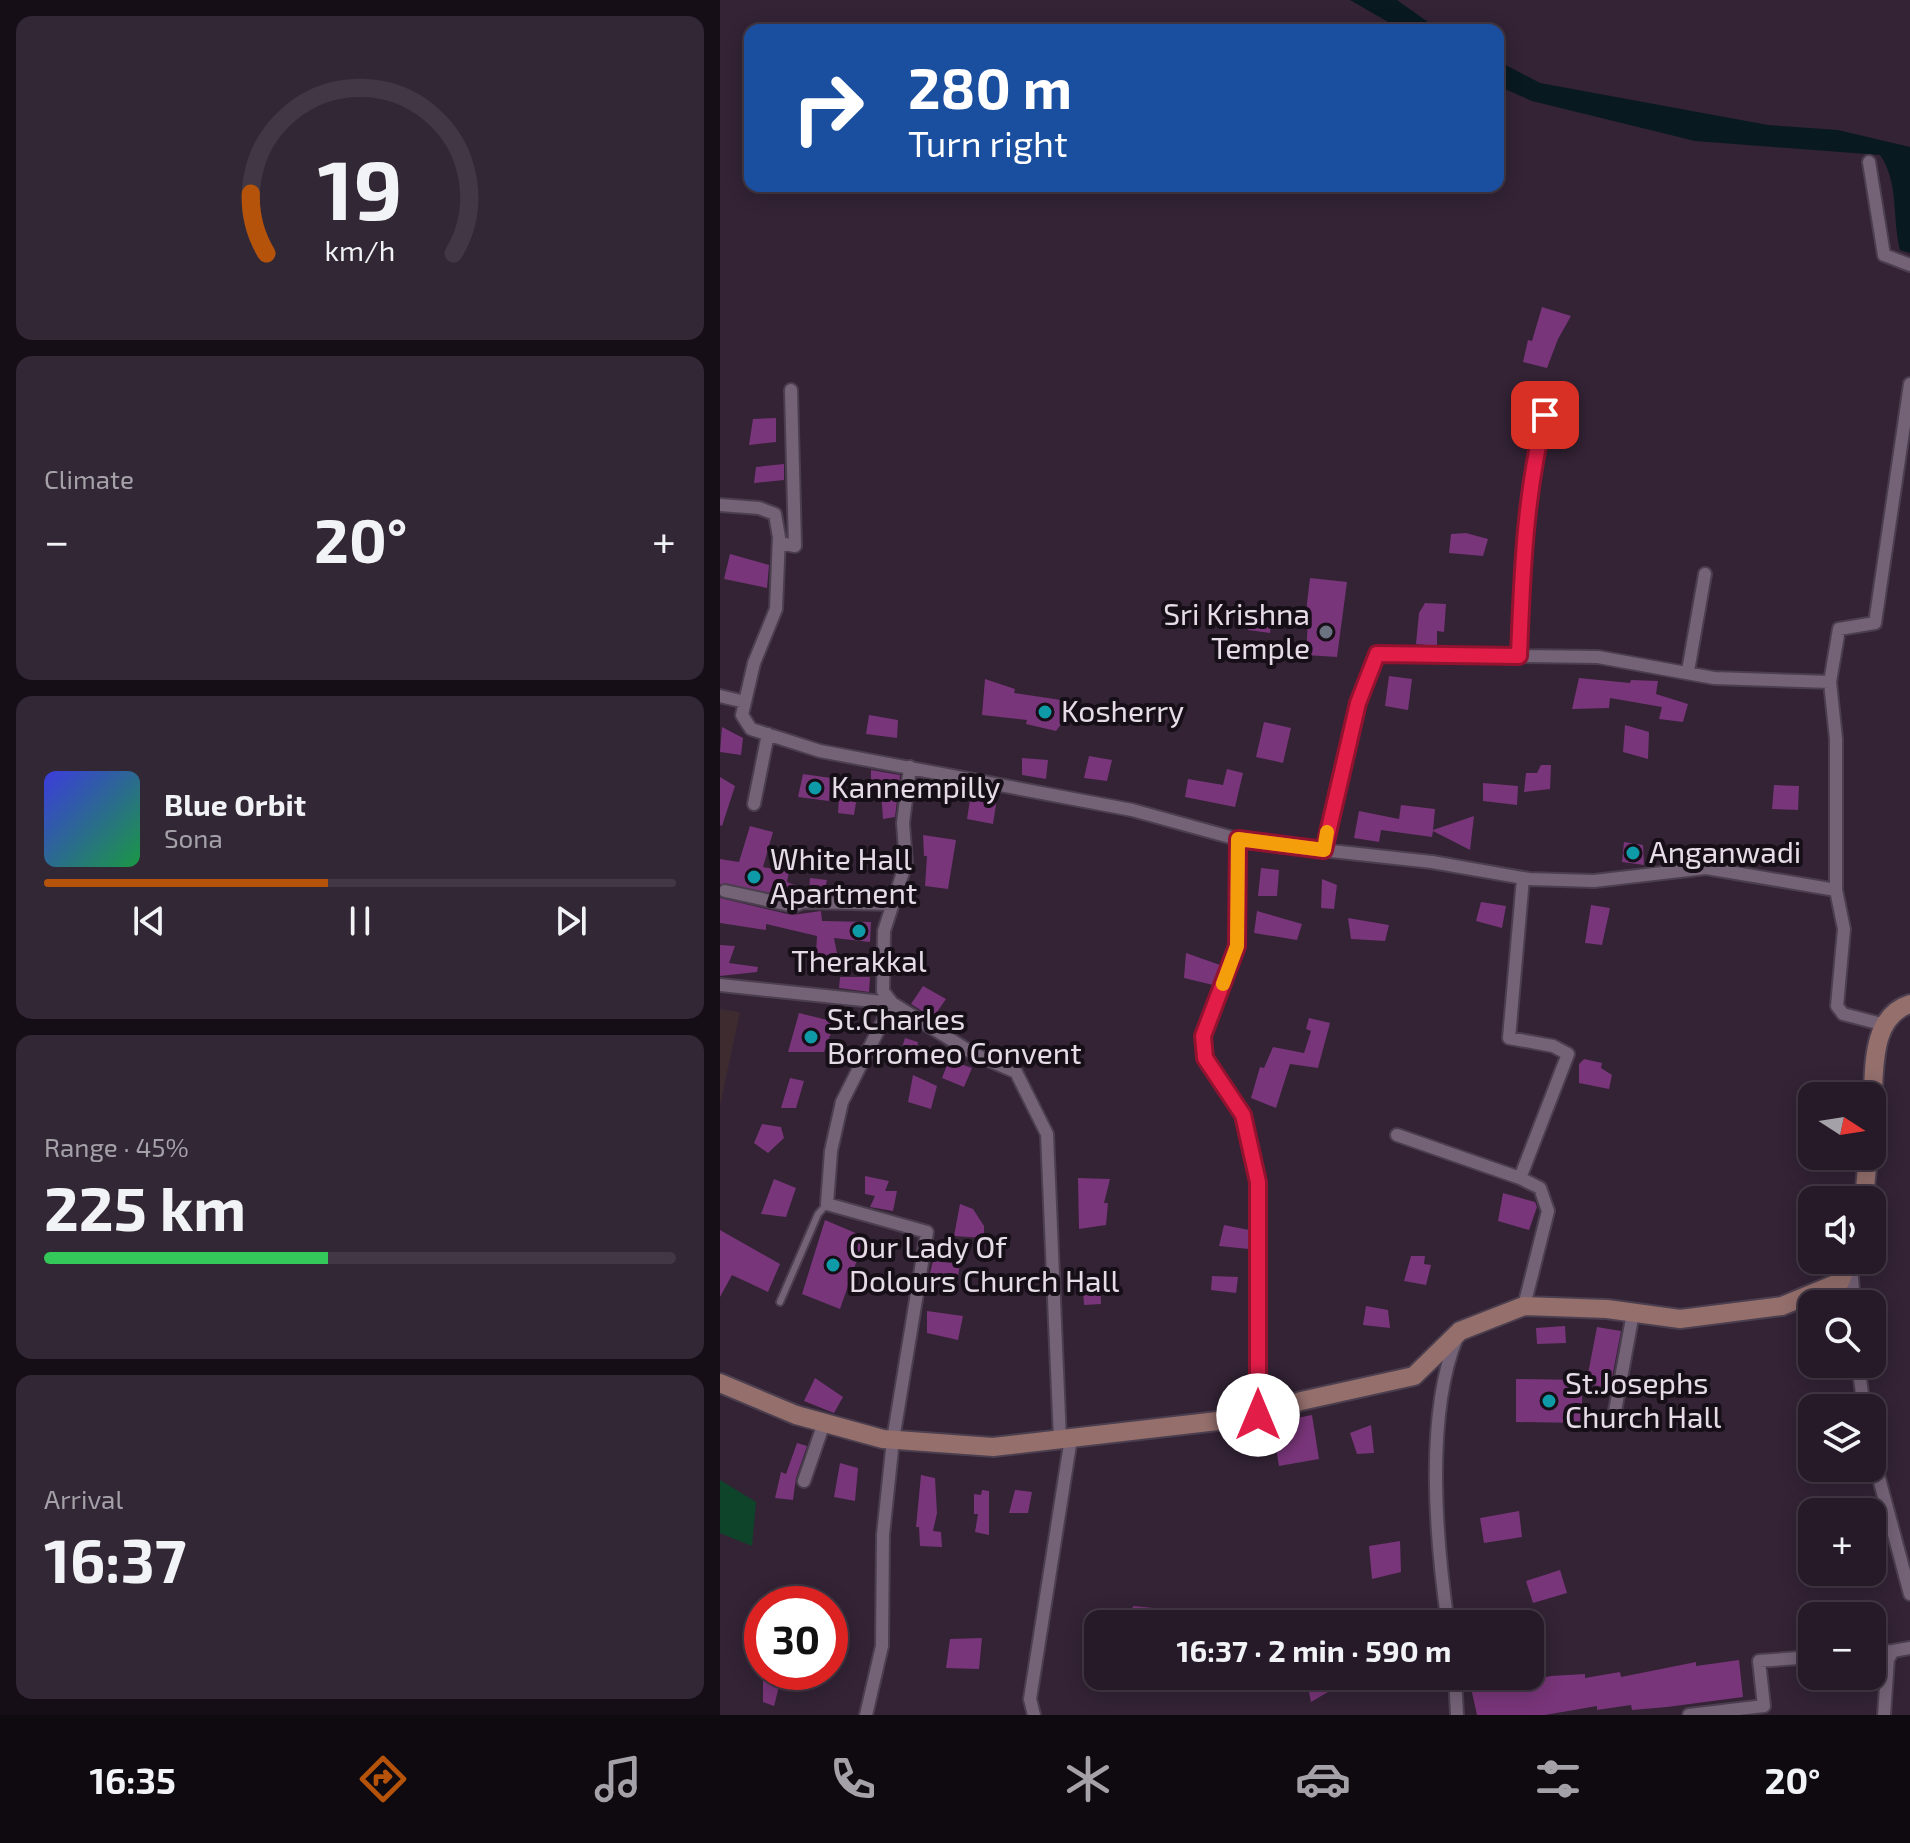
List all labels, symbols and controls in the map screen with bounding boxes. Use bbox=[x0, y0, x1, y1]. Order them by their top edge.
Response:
text: 280 m bbox=[908, 53, 1072, 120]
icon: right bbox=[776, 56, 880, 160]
text: Turn right bbox=[908, 121, 1068, 164]
text: 19 bbox=[317, 136, 403, 236]
text: km/h bbox=[325, 232, 395, 267]
pin bbox=[1511, 381, 1579, 449]
icon: arrive bbox=[1523, 393, 1567, 437]
text: Climate bbox=[44, 463, 134, 494]
text: 20° bbox=[314, 503, 407, 575]
text: − bbox=[44, 513, 70, 566]
text: + bbox=[652, 513, 676, 566]
place label: Sri Krishna Temple bbox=[1163, 595, 1310, 665]
marker: Sri Krishna Temple bbox=[1317, 623, 1335, 641]
place label: Kosherry bbox=[1061, 692, 1184, 728]
marker: Kosherry bbox=[1036, 703, 1054, 721]
place label: Kannempilly bbox=[831, 768, 1000, 804]
marker: Kannempilly bbox=[806, 779, 824, 797]
text: Blue Orbit bbox=[164, 786, 306, 822]
text: Sona bbox=[164, 822, 223, 853]
place label: Anganwadi bbox=[1649, 833, 1801, 869]
place label: White Hall Apartment bbox=[770, 840, 917, 910]
marker: Anganwadi bbox=[1624, 844, 1642, 862]
marker: White Hall Apartment bbox=[745, 868, 763, 886]
icon: previous bbox=[127, 899, 171, 943]
icon: pause bbox=[338, 899, 382, 943]
icon: next bbox=[549, 899, 593, 943]
marker: Therakkal bbox=[850, 922, 868, 940]
place label: Therakkal bbox=[791, 942, 927, 978]
place label: St.Charles Borromeo Convent bbox=[827, 1000, 1082, 1070]
marker: St.Charles Borromeo Convent bbox=[802, 1028, 820, 1046]
north arrow bbox=[1798, 1082, 1886, 1170]
map controls bbox=[1798, 1082, 1886, 1690]
text: Range · 45% bbox=[44, 1131, 189, 1162]
text: 225 km bbox=[44, 1171, 246, 1243]
button: sound bbox=[1798, 1186, 1886, 1274]
place label: Our Lady Of Dolours Church Hall bbox=[849, 1228, 1119, 1298]
marker: Our Lady Of Dolours Church Hall bbox=[824, 1256, 842, 1274]
button: search bbox=[1798, 1290, 1886, 1378]
place label: St.Josephs Church Hall bbox=[1565, 1364, 1721, 1434]
position arrow bbox=[1216, 1373, 1300, 1457]
marker: St.Josephs Church Hall bbox=[1540, 1392, 1558, 1410]
button: layers bbox=[1798, 1394, 1886, 1482]
text: Arrival bbox=[44, 1483, 123, 1514]
button: + bbox=[1798, 1498, 1886, 1586]
text: 16:37 bbox=[44, 1523, 186, 1595]
speed limit sign: 30 bbox=[744, 1586, 848, 1690]
button: − bbox=[1798, 1602, 1886, 1690]
text: 16:37 · 2 min · 590 m bbox=[1177, 1632, 1451, 1668]
icon: directions bbox=[355, 1751, 411, 1807]
icon: music bbox=[590, 1751, 646, 1807]
icon: phone bbox=[825, 1751, 881, 1807]
icon: climate bbox=[1060, 1751, 1116, 1807]
icon: car bbox=[1295, 1751, 1351, 1807]
icon: filters bbox=[1530, 1751, 1586, 1807]
text: 16:35 bbox=[89, 1758, 176, 1801]
text: 20° bbox=[1764, 1758, 1821, 1801]

